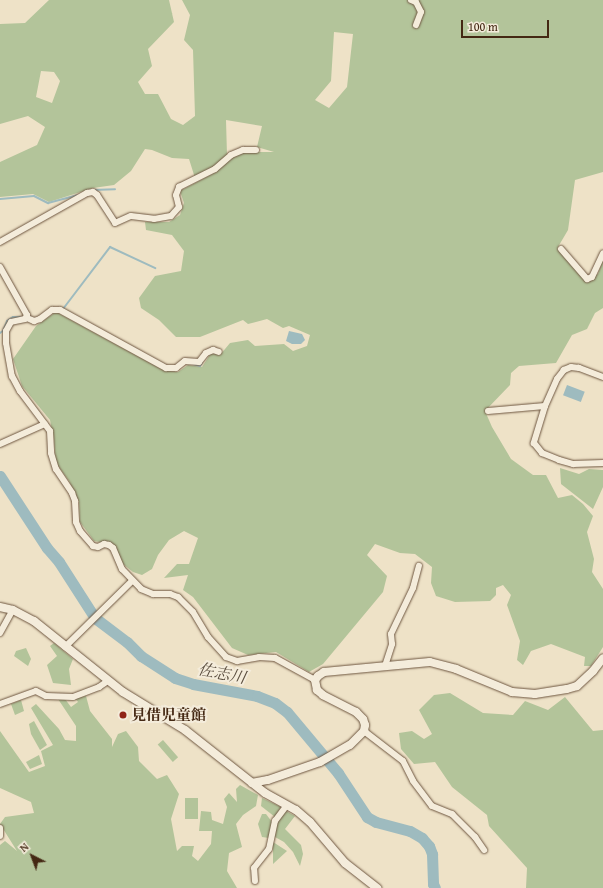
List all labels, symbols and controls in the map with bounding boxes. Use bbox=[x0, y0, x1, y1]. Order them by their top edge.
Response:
scale bar bbox=[463, 12, 551, 38]
text: 100 m bbox=[468, 18, 498, 35]
water label: 佐志川 bbox=[197, 659, 247, 687]
place label: 見借児童館 bbox=[131, 706, 206, 724]
marker: 見借児童館 bbox=[118, 710, 128, 720]
north arrow bbox=[12, 836, 52, 876]
text: N bbox=[16, 839, 32, 855]

